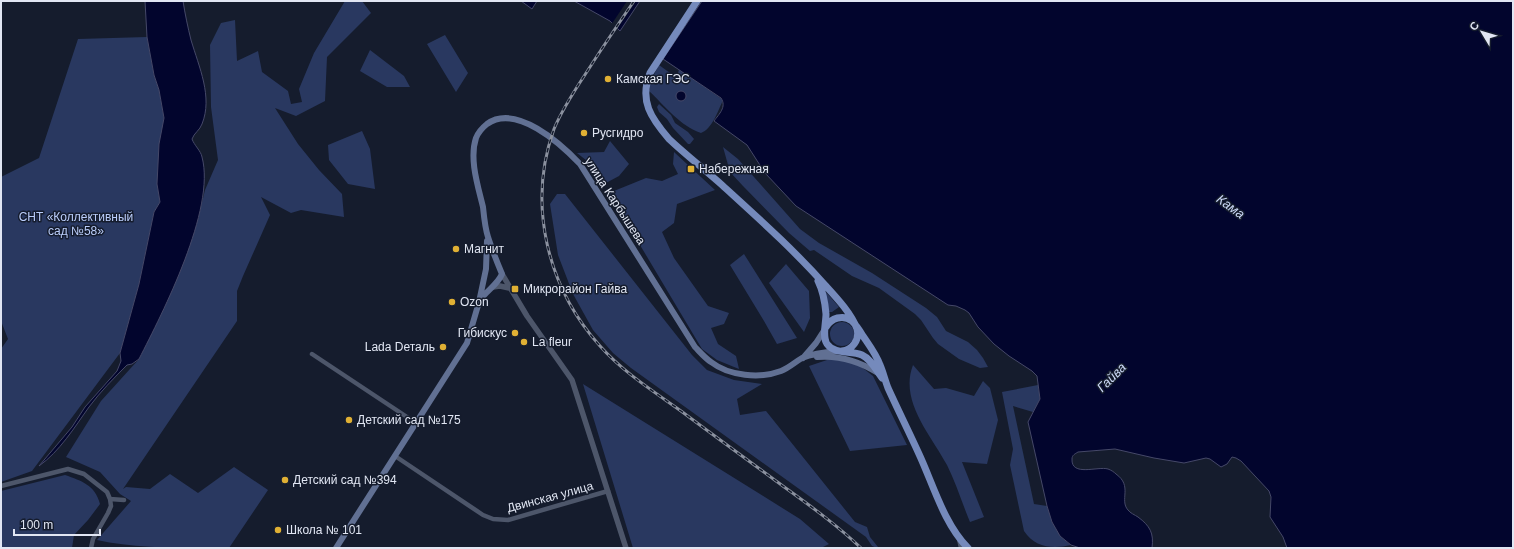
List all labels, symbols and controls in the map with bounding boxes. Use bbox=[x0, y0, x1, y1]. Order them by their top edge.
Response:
north arrow bbox=[1462, 12, 1502, 52]
text: С bbox=[1467, 19, 1481, 33]
place label: Камская ГЭС bbox=[616, 72, 690, 86]
marker: Камская ГЭС bbox=[603, 74, 613, 84]
place label: Русгидро bbox=[592, 126, 644, 140]
marker: Русгидро bbox=[579, 128, 589, 138]
street label: улица Карбышева bbox=[582, 155, 649, 248]
place label: Набережная bbox=[699, 162, 769, 176]
marker: Набережная bbox=[686, 164, 696, 174]
water label: Кама bbox=[1214, 191, 1248, 222]
park label: СНТ «Коллективный сад №58» bbox=[19, 210, 133, 238]
place label: Магнит bbox=[464, 242, 505, 256]
marker: Магнит bbox=[451, 244, 461, 254]
place label: Микрорайон Гайва bbox=[523, 282, 627, 296]
marker: Микрорайон Гайва bbox=[510, 284, 520, 294]
place label: Ozon bbox=[460, 295, 489, 309]
marker: Ozon bbox=[447, 297, 457, 307]
place label: Гибискус bbox=[458, 326, 507, 340]
marker: Гибискус bbox=[510, 328, 520, 338]
place label: La fleur bbox=[532, 335, 572, 349]
marker: La fleur bbox=[519, 337, 529, 347]
place label: Lada Dеталь bbox=[365, 340, 435, 354]
marker: Lada Dеталь bbox=[438, 342, 448, 352]
water label: Гайва bbox=[1094, 360, 1129, 395]
place label: Детский сад №175 bbox=[357, 413, 461, 427]
marker: Детский сад №175 bbox=[344, 415, 354, 425]
place label: Детский сад №394 bbox=[293, 473, 397, 487]
marker: Детский сад №394 bbox=[280, 475, 290, 485]
street label: Двинская улица bbox=[505, 479, 595, 515]
scale bar bbox=[14, 511, 100, 537]
text: 100 m bbox=[20, 518, 53, 532]
place label: Школа № 101 bbox=[286, 523, 362, 537]
marker: Школа № 101 bbox=[273, 525, 283, 535]

